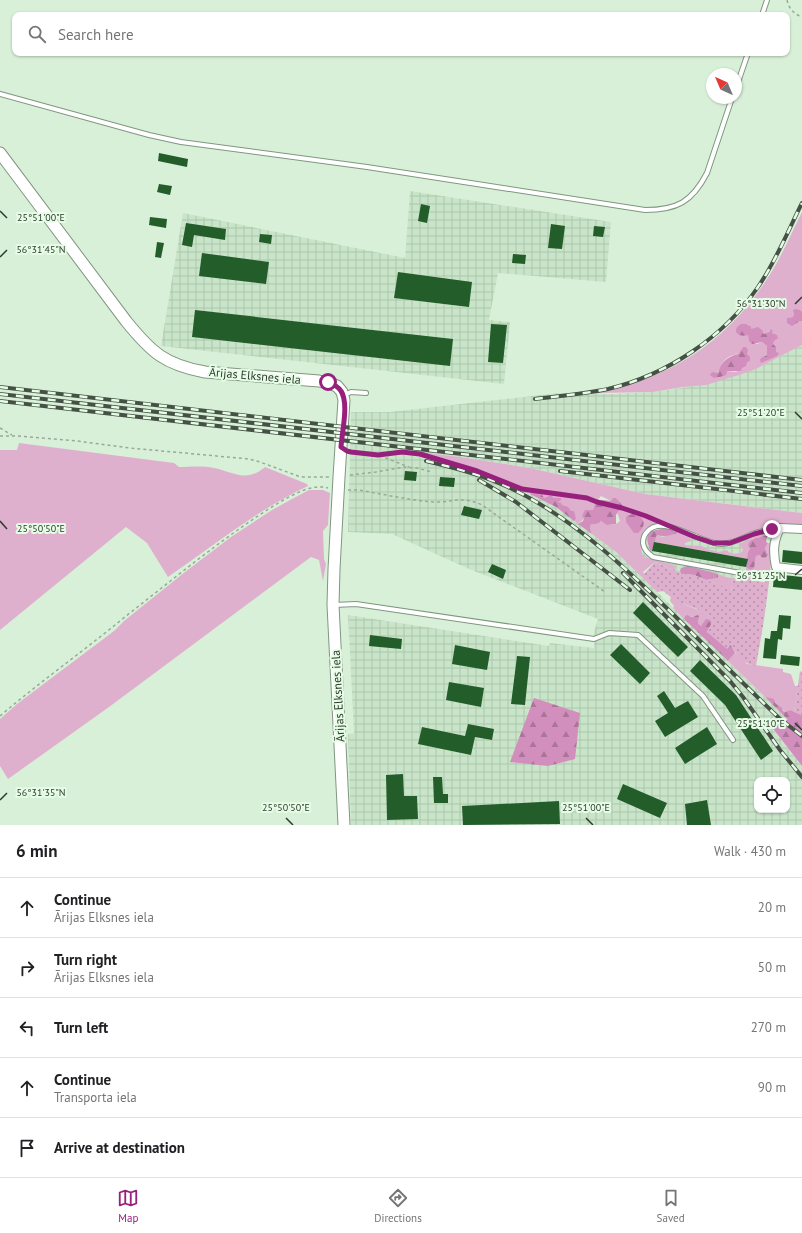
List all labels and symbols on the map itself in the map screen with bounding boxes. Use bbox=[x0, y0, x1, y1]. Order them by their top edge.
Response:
north arrow bbox=[706, 68, 742, 104]
text: 25°51'00"E bbox=[17, 211, 65, 224]
text: 56°31'45"N bbox=[16, 243, 66, 256]
text: 56°31'30"N bbox=[736, 297, 786, 310]
street label: Ārijas Elksnes iela bbox=[208, 364, 302, 387]
route start bbox=[319, 373, 337, 391]
text: 25°51'20"E bbox=[737, 406, 785, 419]
route end bbox=[763, 520, 781, 538]
text: 25°50'50"E bbox=[17, 522, 65, 535]
text: 56°31'25"N bbox=[736, 569, 786, 582]
street label: Ārijas Elksnes iela bbox=[328, 650, 347, 742]
text: 25°51'10"E bbox=[737, 717, 785, 730]
text: 56°31'35"N bbox=[16, 786, 66, 799]
text: 25°50'50"E bbox=[262, 801, 310, 814]
text: 25°51'00"E bbox=[562, 801, 610, 814]

